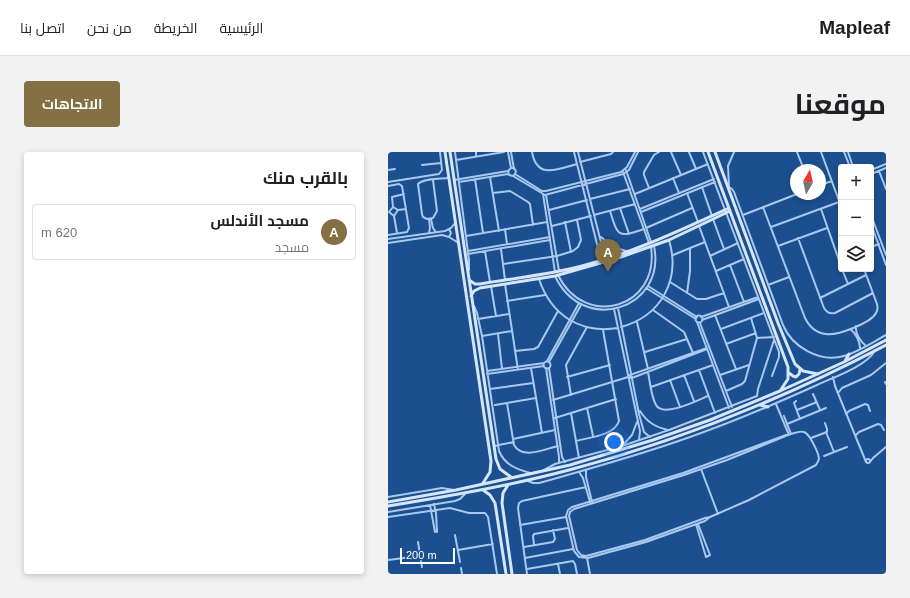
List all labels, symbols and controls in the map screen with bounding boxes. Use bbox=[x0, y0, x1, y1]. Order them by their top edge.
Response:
text: Mapleaf bbox=[819, 17, 890, 38]
text: اتصل بنا bbox=[20, 20, 65, 36]
text: من نحن bbox=[87, 20, 132, 36]
text: الخريطة bbox=[154, 20, 197, 36]
text: الرئيسية bbox=[219, 20, 263, 36]
button: الاتجاهات bbox=[24, 81, 120, 127]
text: موقعنا bbox=[795, 89, 886, 120]
north arrow bbox=[790, 164, 826, 200]
map controls bbox=[838, 164, 874, 272]
button: + bbox=[838, 164, 874, 200]
text: بالقرب منك bbox=[263, 169, 348, 188]
button: − bbox=[838, 200, 874, 236]
text: مسجد الأندلس bbox=[210, 212, 309, 229]
text: 620 m bbox=[41, 225, 77, 240]
text: A bbox=[329, 225, 339, 240]
button: layers bbox=[838, 236, 874, 272]
pin: A bbox=[595, 239, 621, 272]
text: مسجد bbox=[275, 240, 309, 255]
your location bbox=[604, 432, 624, 452]
scale bar bbox=[400, 546, 455, 565]
text: 200 m bbox=[406, 549, 437, 561]

